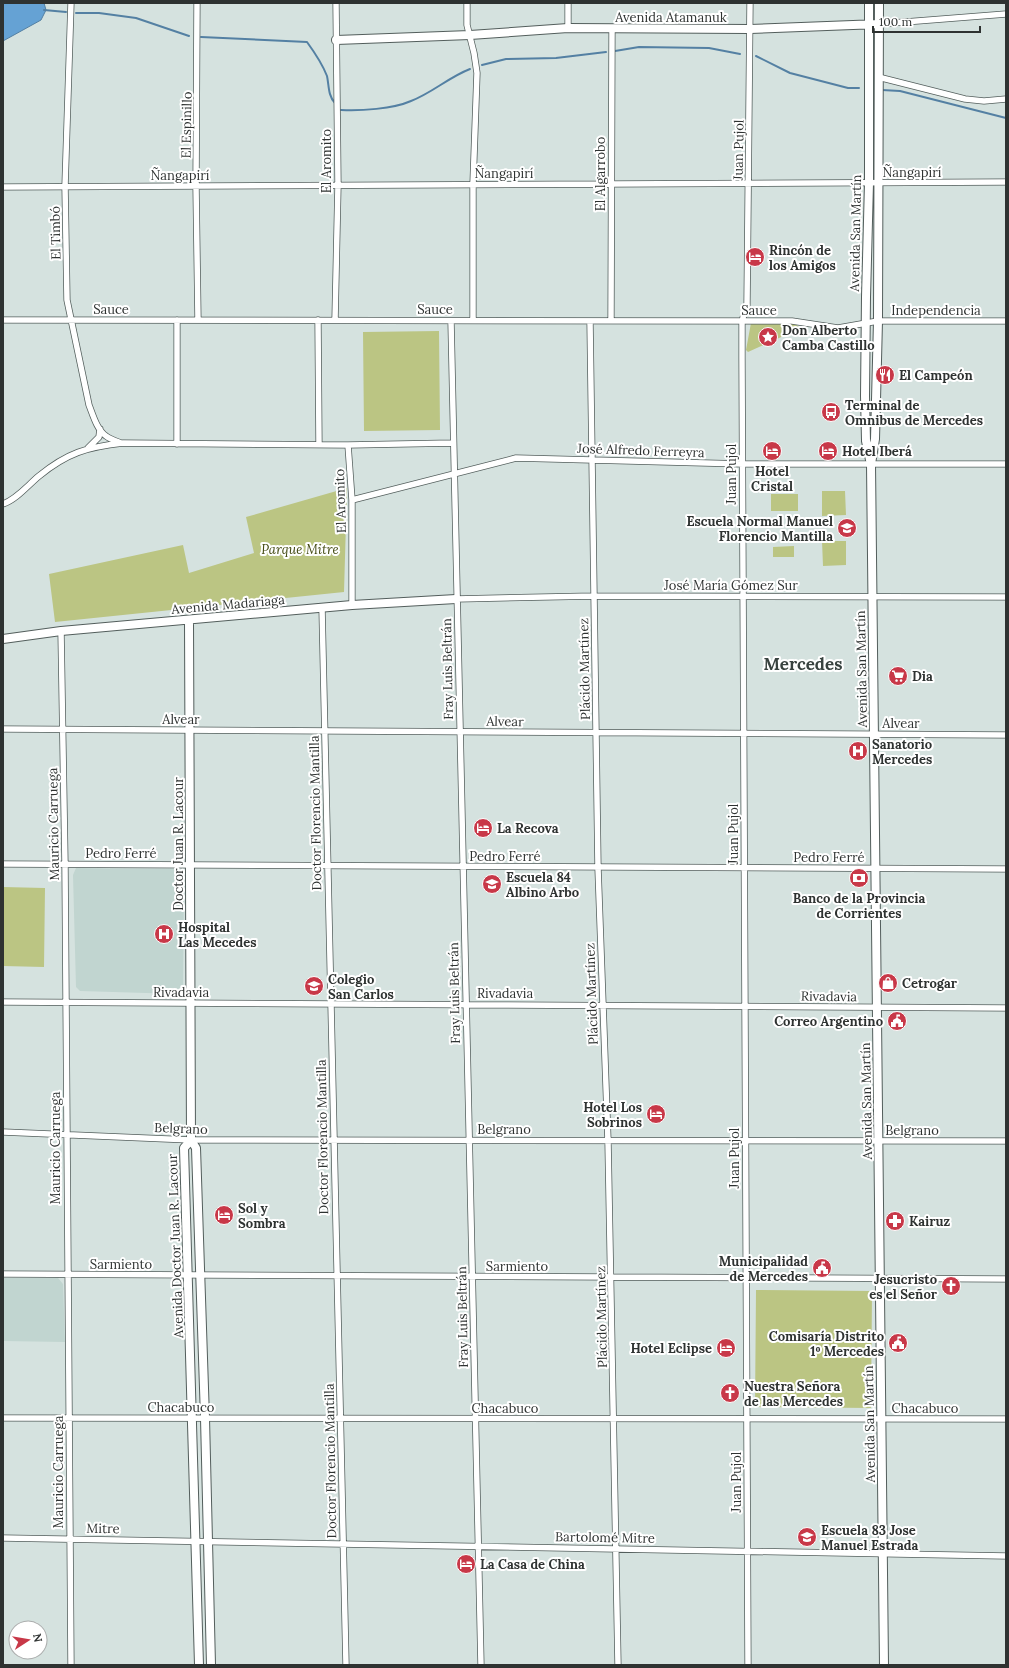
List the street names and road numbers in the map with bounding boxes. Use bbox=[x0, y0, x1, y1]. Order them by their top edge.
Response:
street label: Avenida Atamanuk bbox=[614, 9, 727, 26]
street label: El Espinillo bbox=[177, 91, 196, 159]
street label: Juan Pujol bbox=[729, 119, 748, 182]
street label: El Aromito bbox=[318, 128, 335, 193]
street label: El Algarrobo bbox=[592, 136, 609, 211]
street label: Ñangapirí bbox=[882, 164, 942, 181]
street label: Ñangapirí bbox=[474, 165, 534, 182]
street label: Ñangapirí bbox=[150, 167, 210, 184]
street label: Avenida San Martín bbox=[846, 174, 865, 293]
street label: El Timbó bbox=[47, 206, 64, 260]
street label: Sauce bbox=[93, 301, 129, 318]
street label: Sauce bbox=[417, 301, 453, 318]
street label: Sauce bbox=[741, 302, 777, 319]
street label: Independencia bbox=[891, 302, 981, 319]
street label: José Alfredo Ferreyra bbox=[576, 440, 705, 461]
street label: Juan Pujol bbox=[723, 443, 740, 505]
street label: El Aromito bbox=[331, 468, 350, 533]
street label: José María Gómez Sur bbox=[663, 577, 798, 594]
street label: Avenida Madariaga bbox=[170, 591, 286, 618]
street label: Avenida San Martín bbox=[852, 610, 871, 729]
street label: Plácido Martínez bbox=[575, 617, 594, 720]
street label: Fray Luis Beltrán bbox=[438, 618, 457, 720]
street label: Alvear bbox=[161, 711, 200, 728]
street label: Alvear bbox=[485, 713, 524, 730]
street label: Alvear bbox=[881, 715, 920, 732]
street label: Doctor Florencio Mantilla bbox=[306, 735, 325, 891]
street label: Mauricio Carruega bbox=[44, 767, 63, 881]
street label: Doctor Juan R. Lacour bbox=[170, 777, 187, 911]
street label: Juan Pujol bbox=[725, 803, 742, 865]
street label: Pedro Ferré bbox=[85, 845, 157, 862]
street label: Pedro Ferré bbox=[469, 848, 541, 865]
street label: Pedro Ferré bbox=[793, 849, 865, 866]
street label: Fray Luis Beltrán bbox=[445, 942, 464, 1044]
street label: Plácido Martínez bbox=[581, 942, 602, 1045]
street label: Rivadavia bbox=[153, 984, 209, 1001]
street label: Rivadavia bbox=[477, 985, 533, 1002]
street label: Rivadavia bbox=[801, 988, 858, 1005]
street label: Avenida San Martín bbox=[857, 1042, 876, 1161]
street label: Doctor Florencio Mantilla bbox=[313, 1059, 332, 1215]
street label: Mauricio Carruega bbox=[47, 1091, 64, 1204]
street label: Belgrano bbox=[154, 1119, 208, 1138]
street label: Belgrano bbox=[477, 1121, 531, 1138]
street label: Belgrano bbox=[885, 1122, 939, 1139]
street label: Juan Pujol bbox=[726, 1127, 743, 1189]
street label: Avenida Doctor Juan R. Lacour bbox=[164, 1153, 187, 1339]
street label: Sarmiento bbox=[90, 1256, 153, 1273]
street label: Sarmiento bbox=[486, 1258, 549, 1275]
street label: Plácido Martínez bbox=[592, 1265, 611, 1368]
street label: Fray Luis Beltrán bbox=[453, 1266, 472, 1368]
street label: Avenida San Martín bbox=[860, 1365, 879, 1484]
street label: Doctor Florencio Mantilla bbox=[321, 1383, 340, 1539]
street label: Chacabuco bbox=[148, 1399, 215, 1416]
street label: Chacabuco bbox=[472, 1400, 539, 1417]
street label: Chacabuco bbox=[892, 1400, 959, 1417]
street label: Mauricio Carruega bbox=[50, 1415, 67, 1528]
street label: Juan Pujol bbox=[728, 1451, 745, 1513]
street label: Mitre bbox=[86, 1520, 120, 1537]
street label: Bartolomé Mitre bbox=[555, 1528, 655, 1547]

